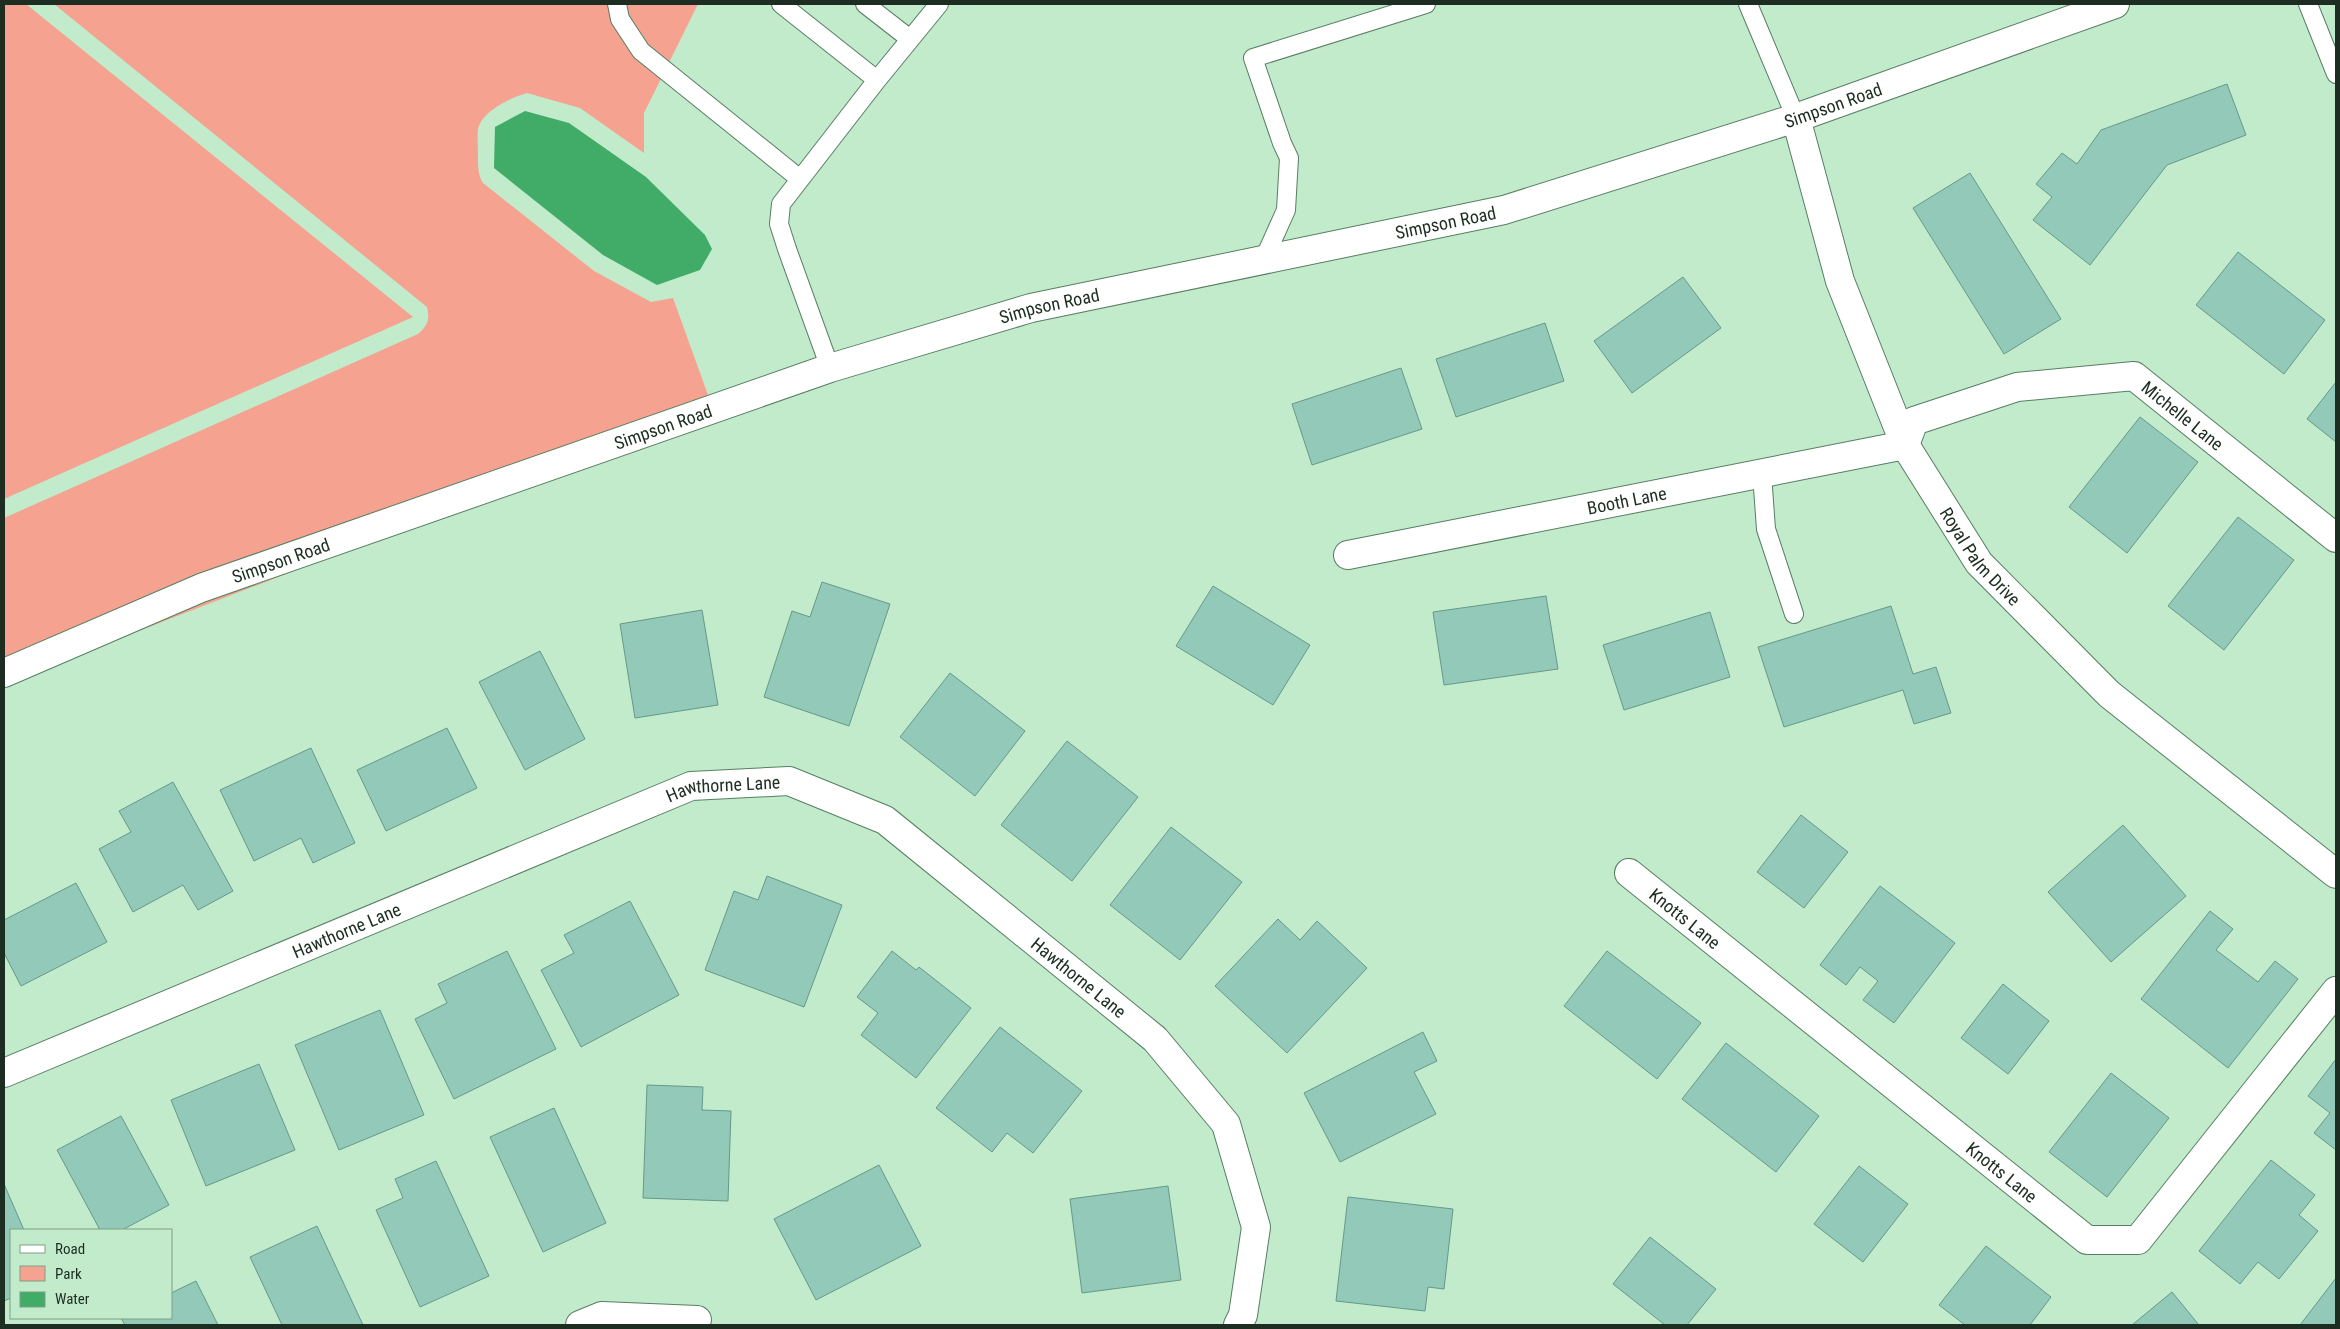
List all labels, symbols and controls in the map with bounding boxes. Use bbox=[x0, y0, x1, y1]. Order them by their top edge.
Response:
street label: Simpson Road bbox=[1781, 78, 1885, 132]
street label: Simpson Road bbox=[1393, 201, 1498, 243]
street label: Simpson Road bbox=[997, 284, 1101, 327]
street label: Michelle Lane bbox=[2138, 376, 2228, 454]
street label: Simpson Road bbox=[611, 400, 715, 453]
street label: Booth Lane bbox=[1585, 482, 1668, 518]
street label: Royal Palm Drive bbox=[1936, 503, 2025, 609]
street label: Simpson Road bbox=[229, 533, 332, 587]
street label: Hawthorne Lane bbox=[663, 771, 781, 806]
street label: Knotts Lane bbox=[1646, 883, 1725, 953]
street label: Hawthorne Lane bbox=[289, 898, 404, 962]
street label: Hawthorne Lane bbox=[1027, 933, 1130, 1022]
street label: Knotts Lane bbox=[1962, 1137, 2042, 1207]
legend bbox=[10, 1229, 172, 1319]
text: Road bbox=[55, 1240, 85, 1258]
text: Park bbox=[55, 1265, 82, 1283]
text: Water bbox=[55, 1290, 90, 1308]

